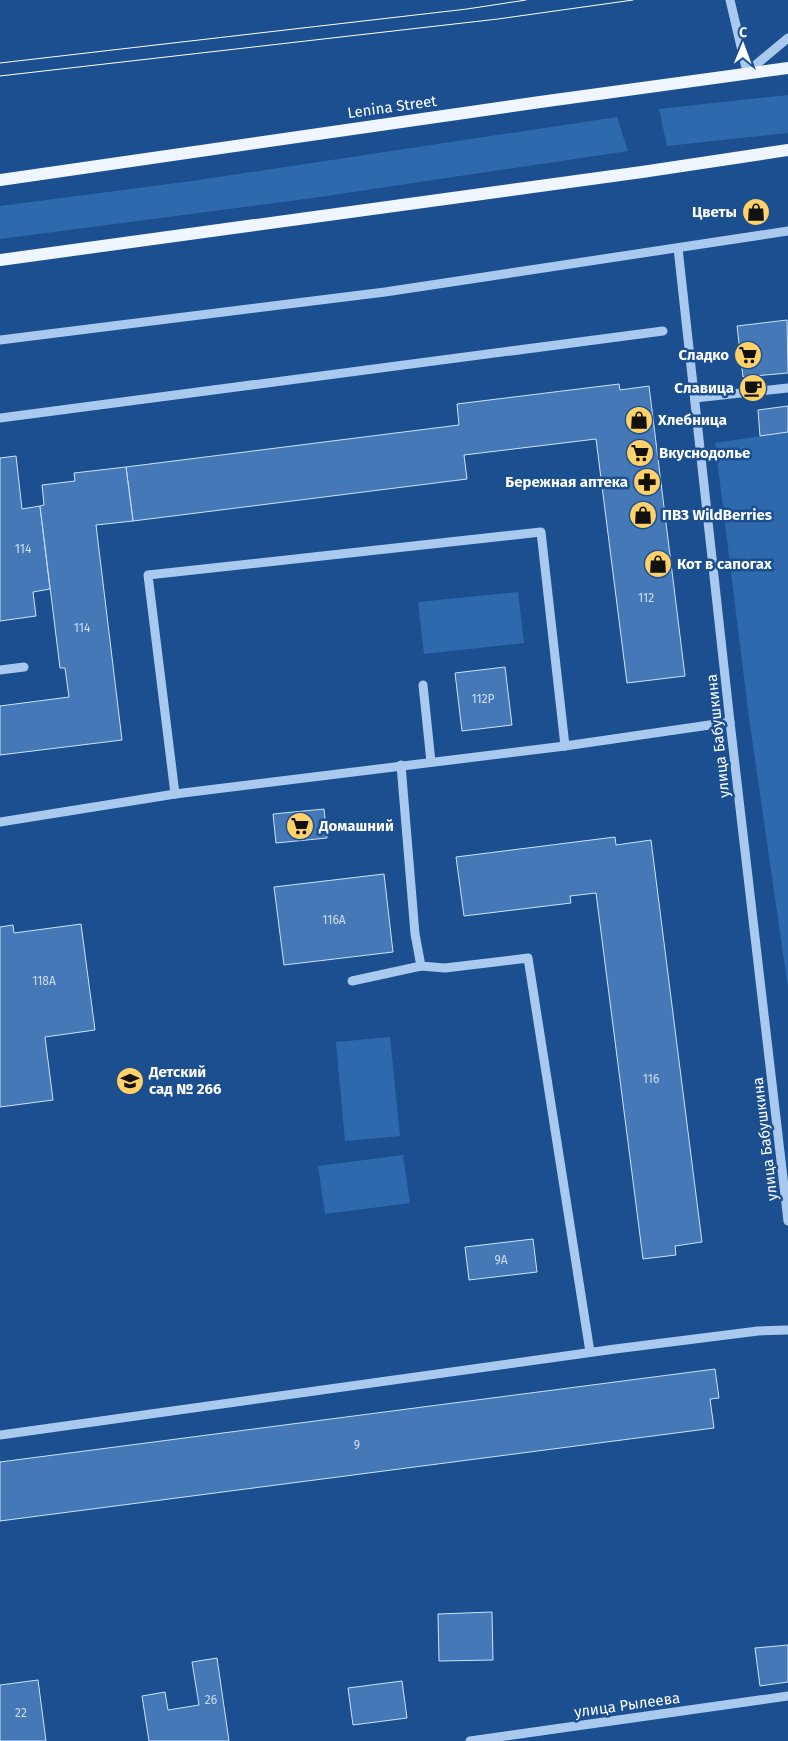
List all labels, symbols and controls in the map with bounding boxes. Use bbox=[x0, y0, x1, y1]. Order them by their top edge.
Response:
north arrow bbox=[718, 20, 768, 70]
text: С bbox=[739, 24, 747, 41]
street label: Lenina Street bbox=[346, 92, 438, 122]
shop icon: Цветы bbox=[741, 197, 771, 227]
place label: Цветы bbox=[692, 203, 737, 221]
supermarket icon: Сладко bbox=[733, 340, 763, 370]
place label: Сладко bbox=[678, 346, 729, 364]
cafe icon: Славица bbox=[738, 373, 768, 403]
place label: Славица bbox=[674, 379, 734, 397]
shop icon: Хлебница bbox=[624, 405, 654, 435]
place label: Хлебница bbox=[657, 411, 727, 429]
supermarket icon: Вкуснодолье bbox=[625, 438, 655, 468]
place label: Вкуснодолье bbox=[659, 444, 750, 462]
pharmacy icon: Бережная аптека bbox=[632, 467, 662, 497]
place label: Бережная аптека bbox=[505, 473, 628, 491]
shop icon: ПВЗ WildBerries bbox=[628, 500, 658, 530]
place label: ПВЗ WildBerries bbox=[662, 506, 772, 524]
house number: 114 bbox=[15, 542, 32, 556]
shop icon: Кот в сапогах bbox=[643, 549, 673, 579]
place label: Кот в сапогах bbox=[677, 555, 772, 573]
house number: 112 bbox=[638, 591, 654, 605]
house number: 114 bbox=[74, 621, 91, 635]
street label: улица Бабушкина bbox=[703, 673, 733, 799]
house number: 112Р bbox=[471, 692, 495, 706]
supermarket icon: Домашний bbox=[285, 811, 315, 841]
place label: Домашний bbox=[318, 817, 394, 835]
house number: 116А bbox=[322, 913, 346, 927]
house number: 118А bbox=[32, 974, 56, 988]
place label: Детский сад № 266 bbox=[148, 1063, 222, 1098]
school or university icon: Детский сад № 266 bbox=[115, 1066, 145, 1096]
house number: 116 bbox=[643, 1072, 659, 1086]
street label: улица Бабушкина bbox=[748, 1076, 782, 1202]
house number: 9А bbox=[494, 1253, 508, 1267]
house number: 9 bbox=[354, 1438, 360, 1452]
street label: улица Рылеева bbox=[573, 1689, 681, 1721]
house number: 26 bbox=[205, 1693, 217, 1707]
house number: 22 bbox=[15, 1706, 27, 1720]

